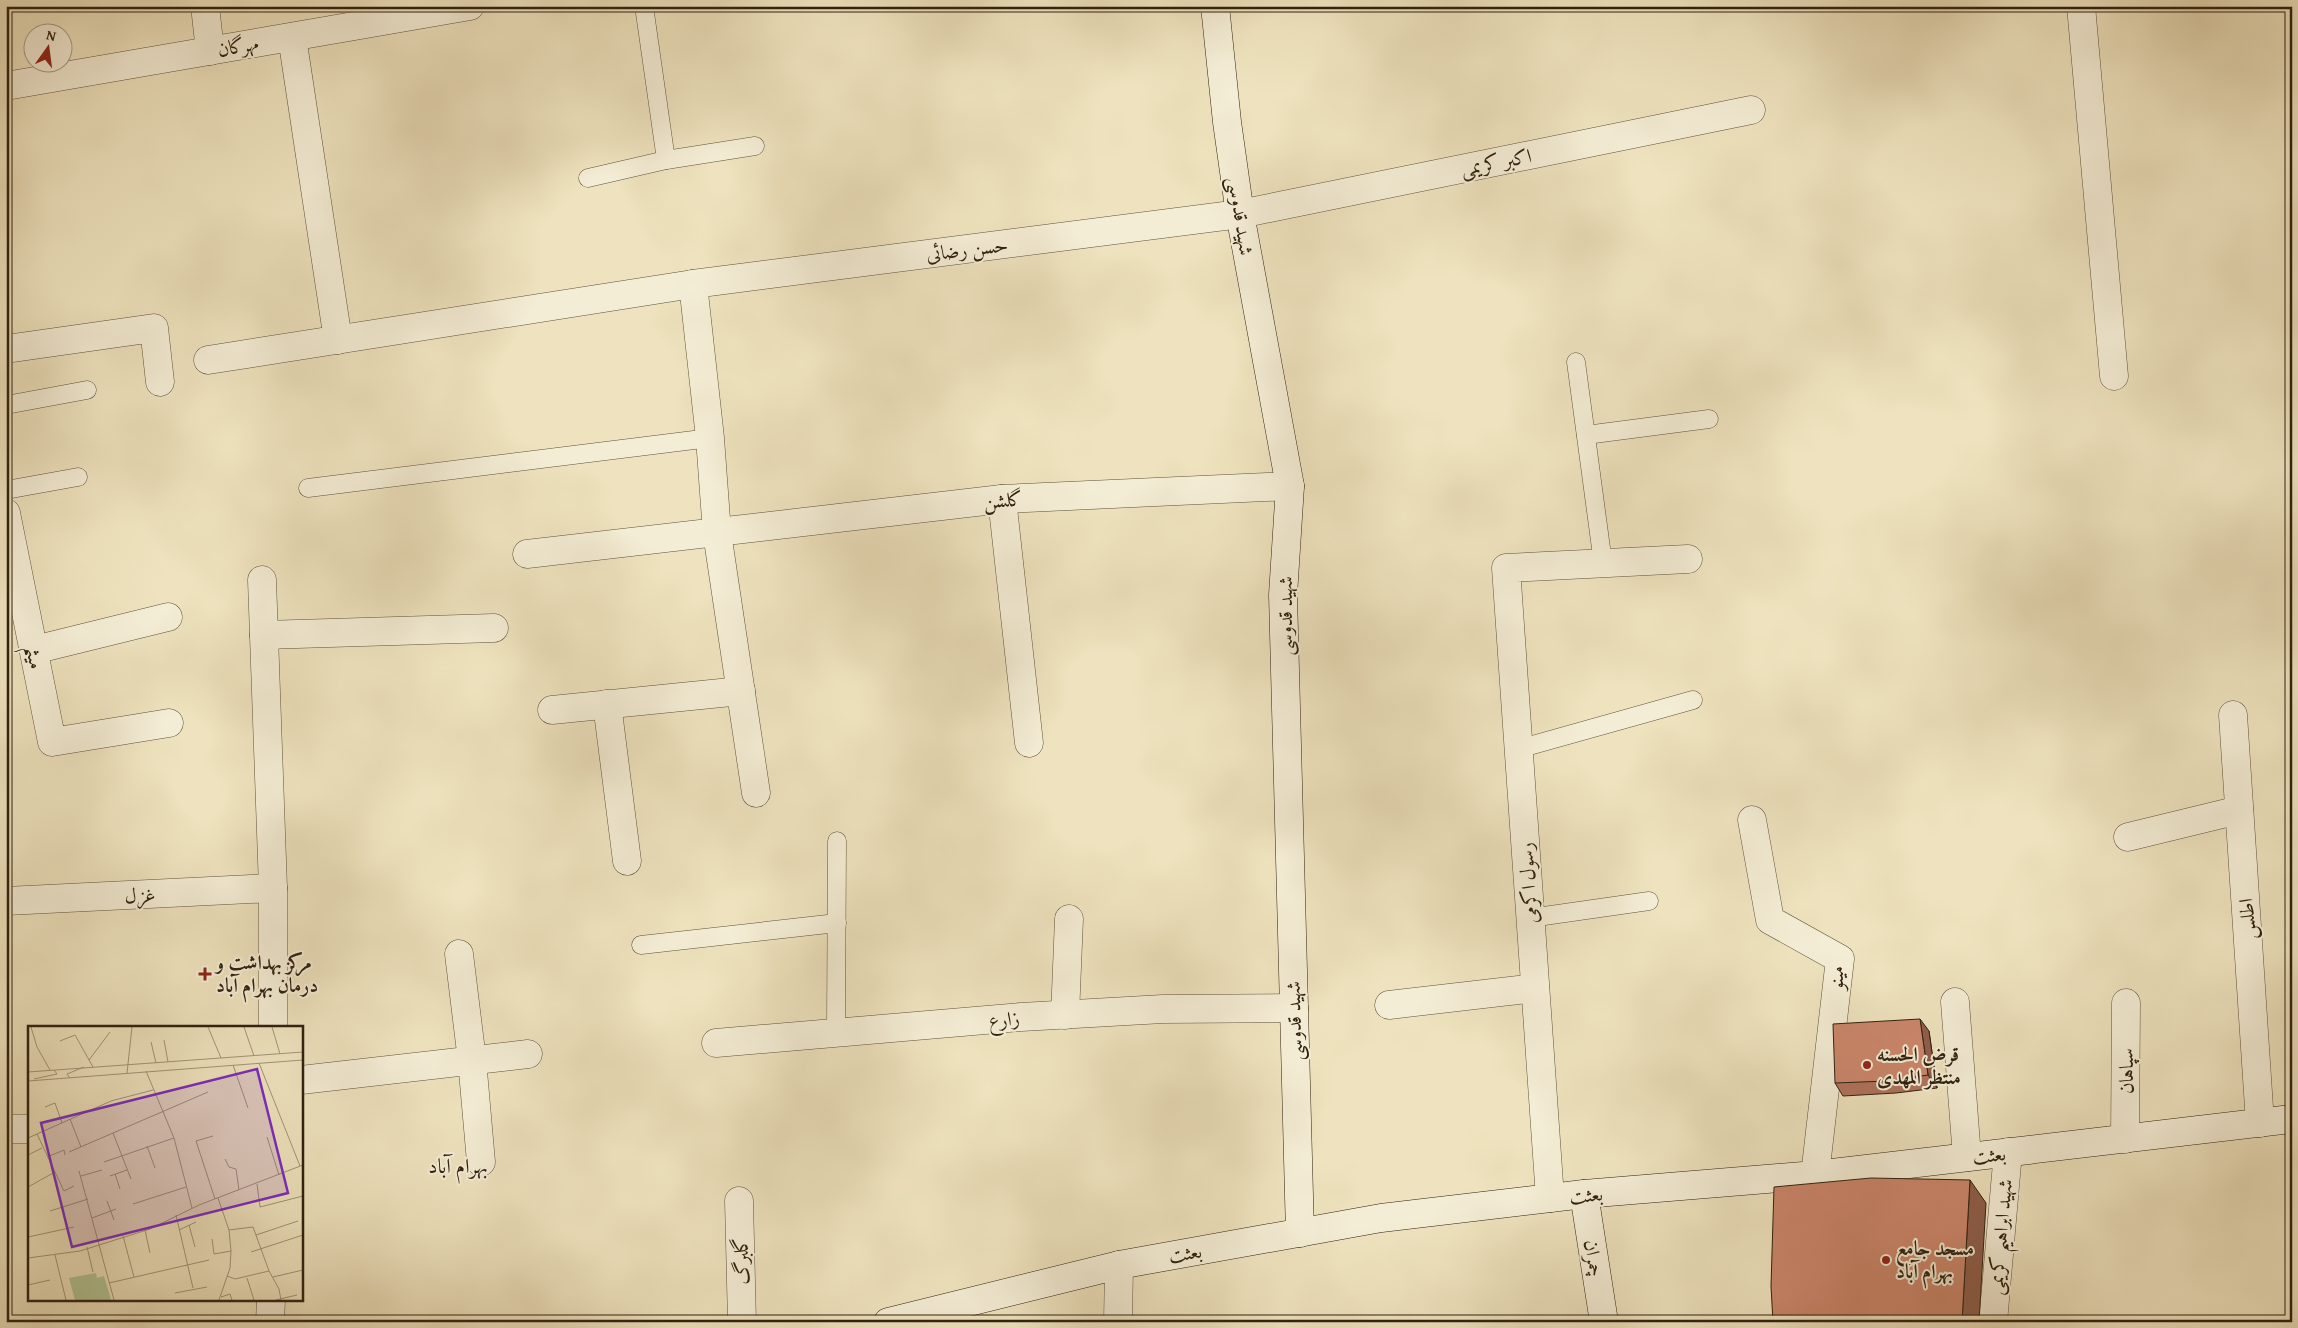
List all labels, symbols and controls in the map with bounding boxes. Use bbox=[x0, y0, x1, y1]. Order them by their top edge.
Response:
north arrow bbox=[22, 22, 72, 72]
text: N bbox=[44, 25, 59, 46]
street label: مهرگان bbox=[215, 28, 261, 63]
street label: اکبر کریمی bbox=[1458, 140, 1534, 183]
street label: شهید قدوسی bbox=[1220, 174, 1262, 258]
street label: حسن رضائی bbox=[924, 229, 1010, 268]
street label: گلشن bbox=[982, 483, 1024, 516]
street label: شهید قدوسی bbox=[1270, 576, 1300, 656]
street label: میثم bbox=[13, 642, 52, 673]
street label: رسول اکرمی bbox=[1510, 842, 1545, 925]
street label: غزل bbox=[124, 879, 156, 910]
street label: اطلس bbox=[2231, 897, 2262, 941]
place label: مرکز بهداشت و درمان بهرام آباد bbox=[214, 947, 318, 1003]
street label: مینو bbox=[1821, 966, 1850, 992]
marker: مرکز بهداشت و درمان بهرام آباد bbox=[198, 967, 212, 981]
street label: شهید قدوسی bbox=[1278, 981, 1310, 1061]
street label: زارع bbox=[987, 1003, 1021, 1038]
inset map bbox=[28, 1026, 302, 1300]
place label: قرض الحسنه منتظر المهدی bbox=[1877, 1039, 1961, 1091]
street label: سپاهان bbox=[2111, 1048, 2140, 1094]
marker: قرض الحسنه منتظر المهدی bbox=[1861, 1059, 1873, 1071]
street label: بعثت bbox=[1970, 1138, 2007, 1171]
district label: بهرام آباد bbox=[428, 1150, 488, 1184]
street label: بعثت bbox=[1568, 1178, 1604, 1211]
street label: شهید ابراهیم کریمی bbox=[1980, 1178, 2025, 1297]
place label: مسجد جامع بهرام آباد bbox=[1896, 1233, 1974, 1289]
street label: بعثت bbox=[1166, 1235, 1204, 1270]
street label: گلبرگ bbox=[725, 1237, 756, 1285]
street label: چمران bbox=[1577, 1237, 1612, 1279]
marker: مسجد جامع بهرام آباد bbox=[1880, 1254, 1892, 1266]

